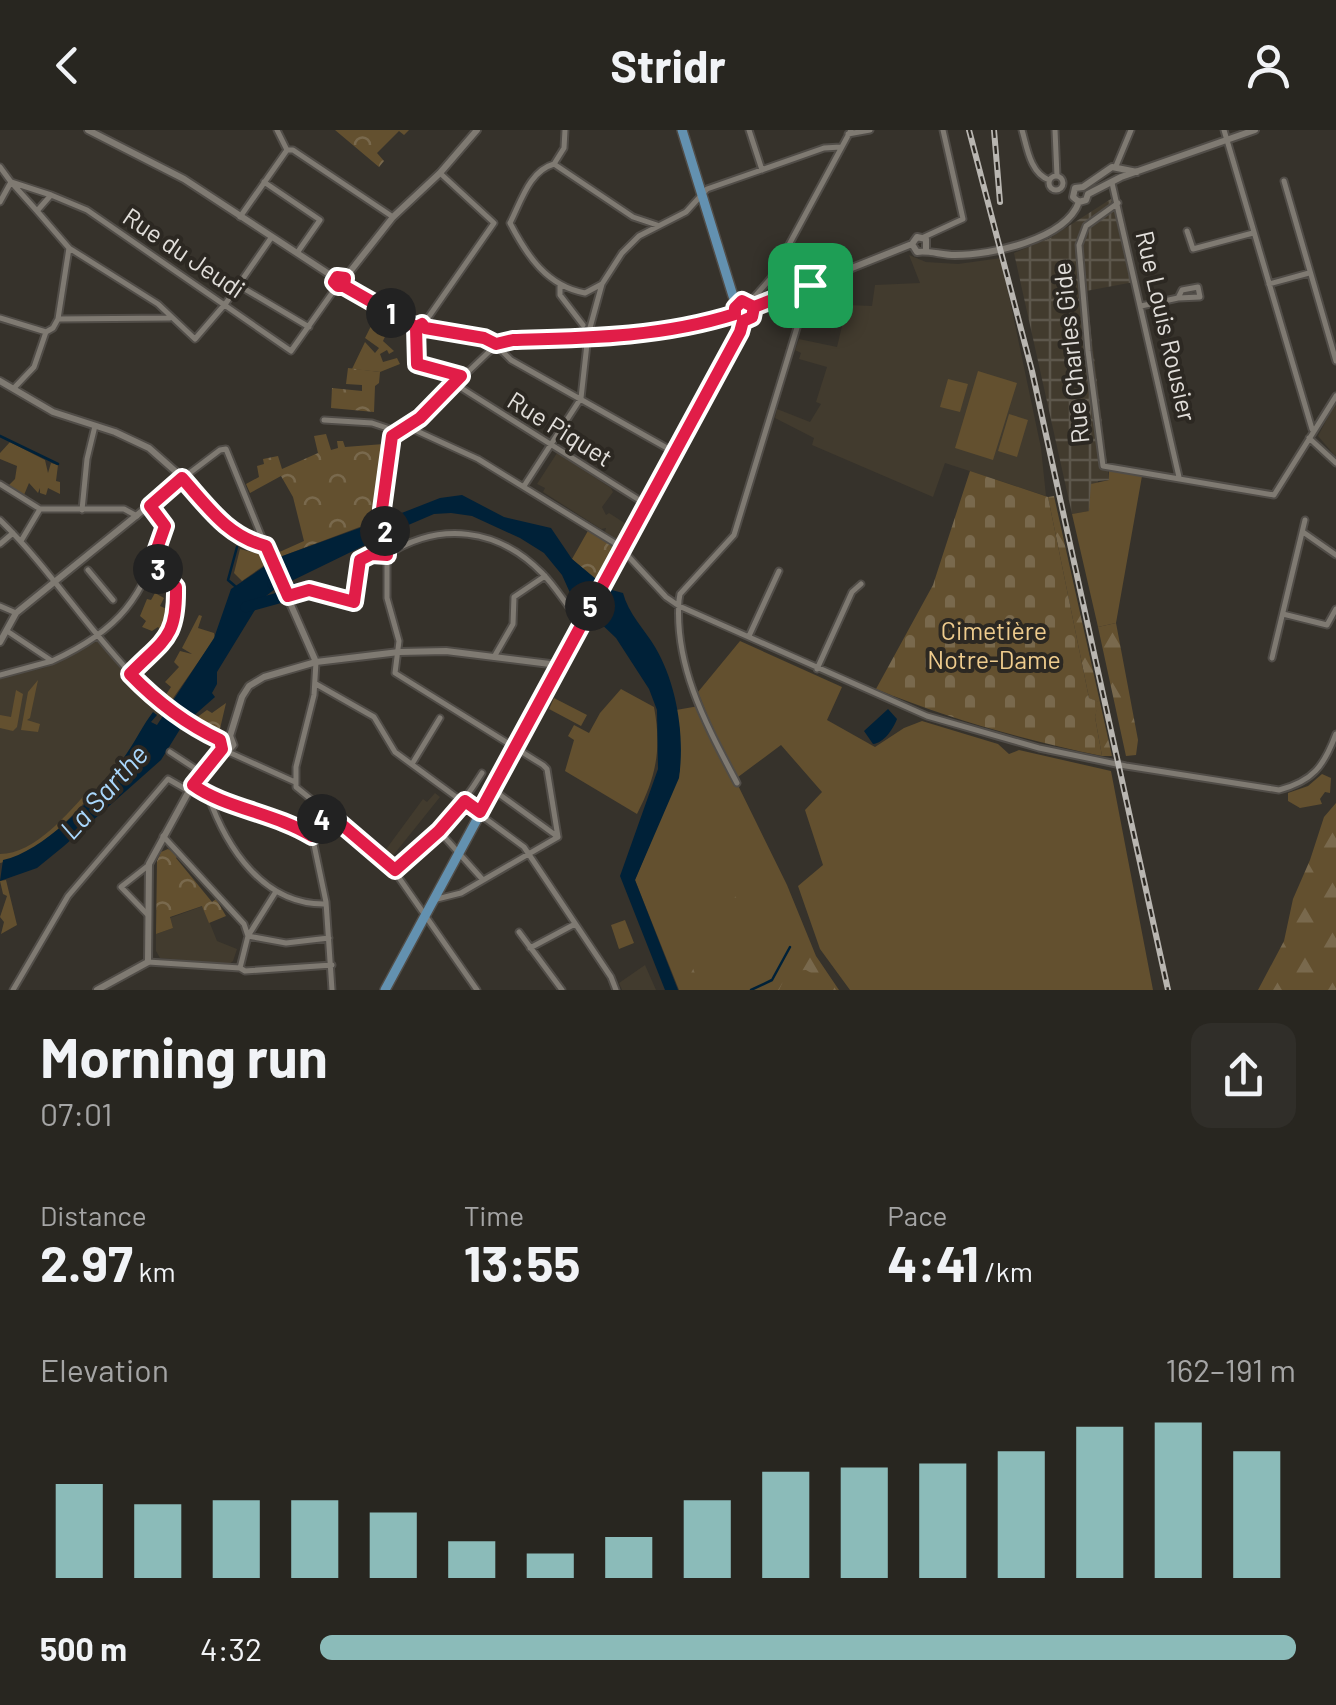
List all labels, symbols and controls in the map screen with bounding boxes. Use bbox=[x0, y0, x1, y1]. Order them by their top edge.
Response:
icon: back bbox=[40, 38, 95, 93]
text: Stridr bbox=[610, 38, 726, 92]
icon: person bbox=[1241, 38, 1296, 93]
street label: Rue du Jeudi bbox=[118, 201, 251, 304]
street label: Rue Louis Rousier bbox=[1130, 228, 1203, 424]
pin bbox=[768, 243, 853, 328]
icon: arrive bbox=[783, 258, 838, 313]
street label: Rue Charles Gide bbox=[1046, 261, 1094, 445]
pin: 1 bbox=[366, 288, 416, 338]
text: 1 bbox=[386, 296, 396, 330]
street label: Rue Piquet bbox=[503, 384, 618, 472]
pin: 2 bbox=[360, 506, 410, 556]
text: 2 bbox=[377, 514, 393, 548]
pin: 3 bbox=[133, 544, 183, 594]
text: 3 bbox=[150, 552, 166, 586]
pin: 5 bbox=[565, 581, 615, 631]
text: 5 bbox=[582, 589, 598, 623]
park label: Cimetière Notre-Dame bbox=[927, 615, 1061, 674]
water label: La Sarthe bbox=[52, 737, 155, 846]
pin: 4 bbox=[297, 794, 347, 844]
text: 4 bbox=[314, 802, 330, 836]
text: Morning run bbox=[40, 1023, 328, 1089]
button: share bbox=[1191, 1023, 1296, 1128]
text: 07:01 bbox=[40, 1094, 112, 1132]
text: Distance bbox=[40, 1198, 147, 1232]
text: Time bbox=[464, 1198, 524, 1232]
text: Pace bbox=[887, 1198, 948, 1232]
text: 2.97 bbox=[40, 1232, 133, 1292]
text: 13:55 bbox=[464, 1232, 580, 1292]
text: 4:41 bbox=[887, 1232, 979, 1292]
text: km bbox=[133, 1254, 176, 1288]
text: /km bbox=[979, 1254, 1033, 1288]
text: Elevation bbox=[40, 1350, 169, 1388]
text: 162–191 m bbox=[1165, 1350, 1296, 1388]
text: 500 m bbox=[40, 1629, 127, 1667]
text: 4:32 bbox=[200, 1629, 262, 1667]

